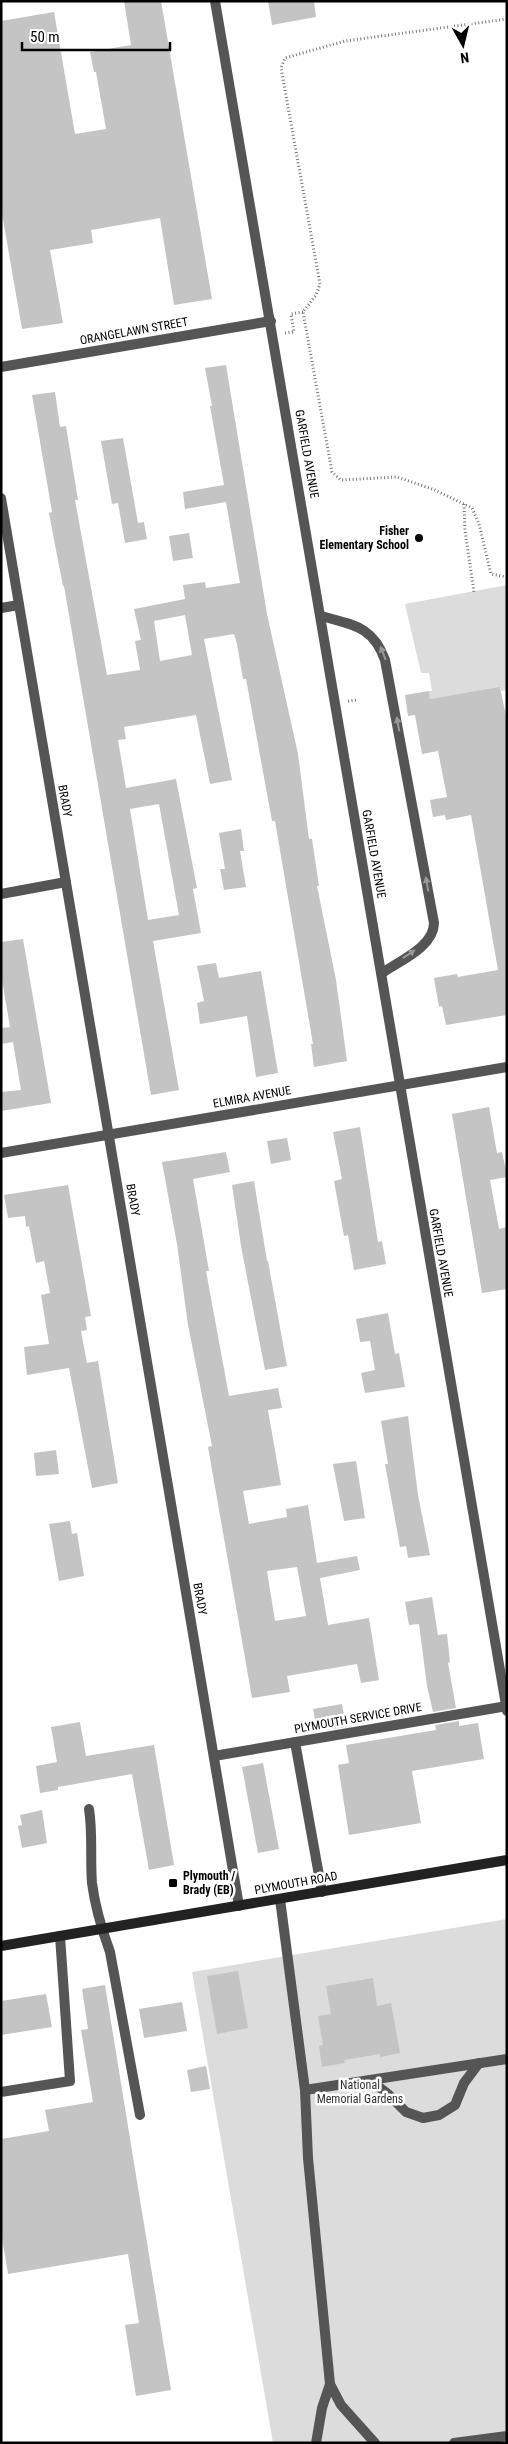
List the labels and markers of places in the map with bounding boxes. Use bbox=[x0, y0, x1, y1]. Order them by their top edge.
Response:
place label: Fisher Elementary School bbox=[319, 524, 409, 552]
marker: Fisher Elementary School bbox=[413, 532, 425, 544]
place label: Plymouth / Brady (EB) bbox=[183, 1869, 235, 1897]
marker: Plymouth / Brady (EB) bbox=[167, 1877, 179, 1889]

